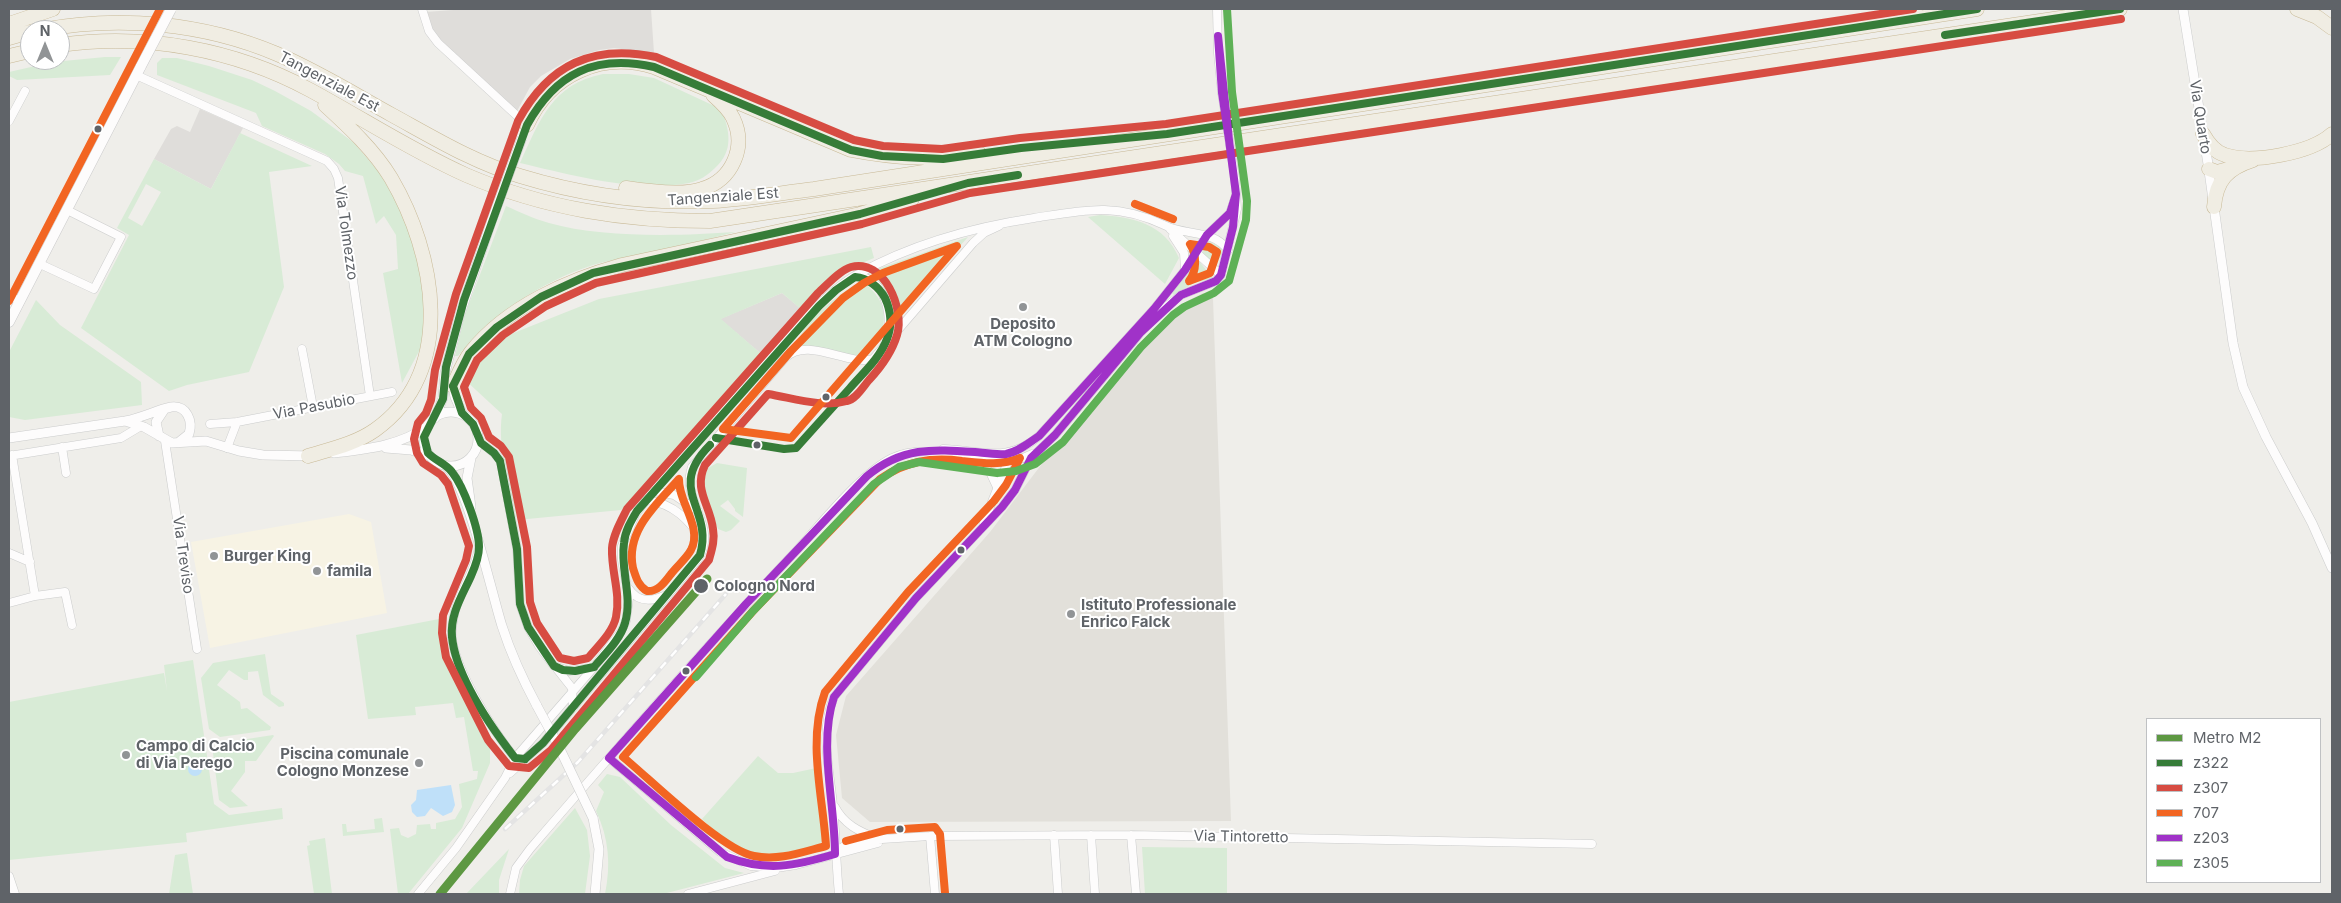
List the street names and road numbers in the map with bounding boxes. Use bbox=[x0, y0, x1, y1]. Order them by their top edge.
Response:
street label: Tangenziale Est bbox=[276, 48, 382, 116]
street label: Via Quarto bbox=[2185, 79, 2215, 155]
street label: Tangenziale Est bbox=[667, 184, 779, 210]
street label: Via Tolmezzo bbox=[330, 185, 362, 281]
street label: Via Pasubio bbox=[271, 390, 357, 424]
street label: Via Treviso bbox=[169, 515, 197, 595]
street label: Via Tintoretto bbox=[1193, 827, 1289, 847]

